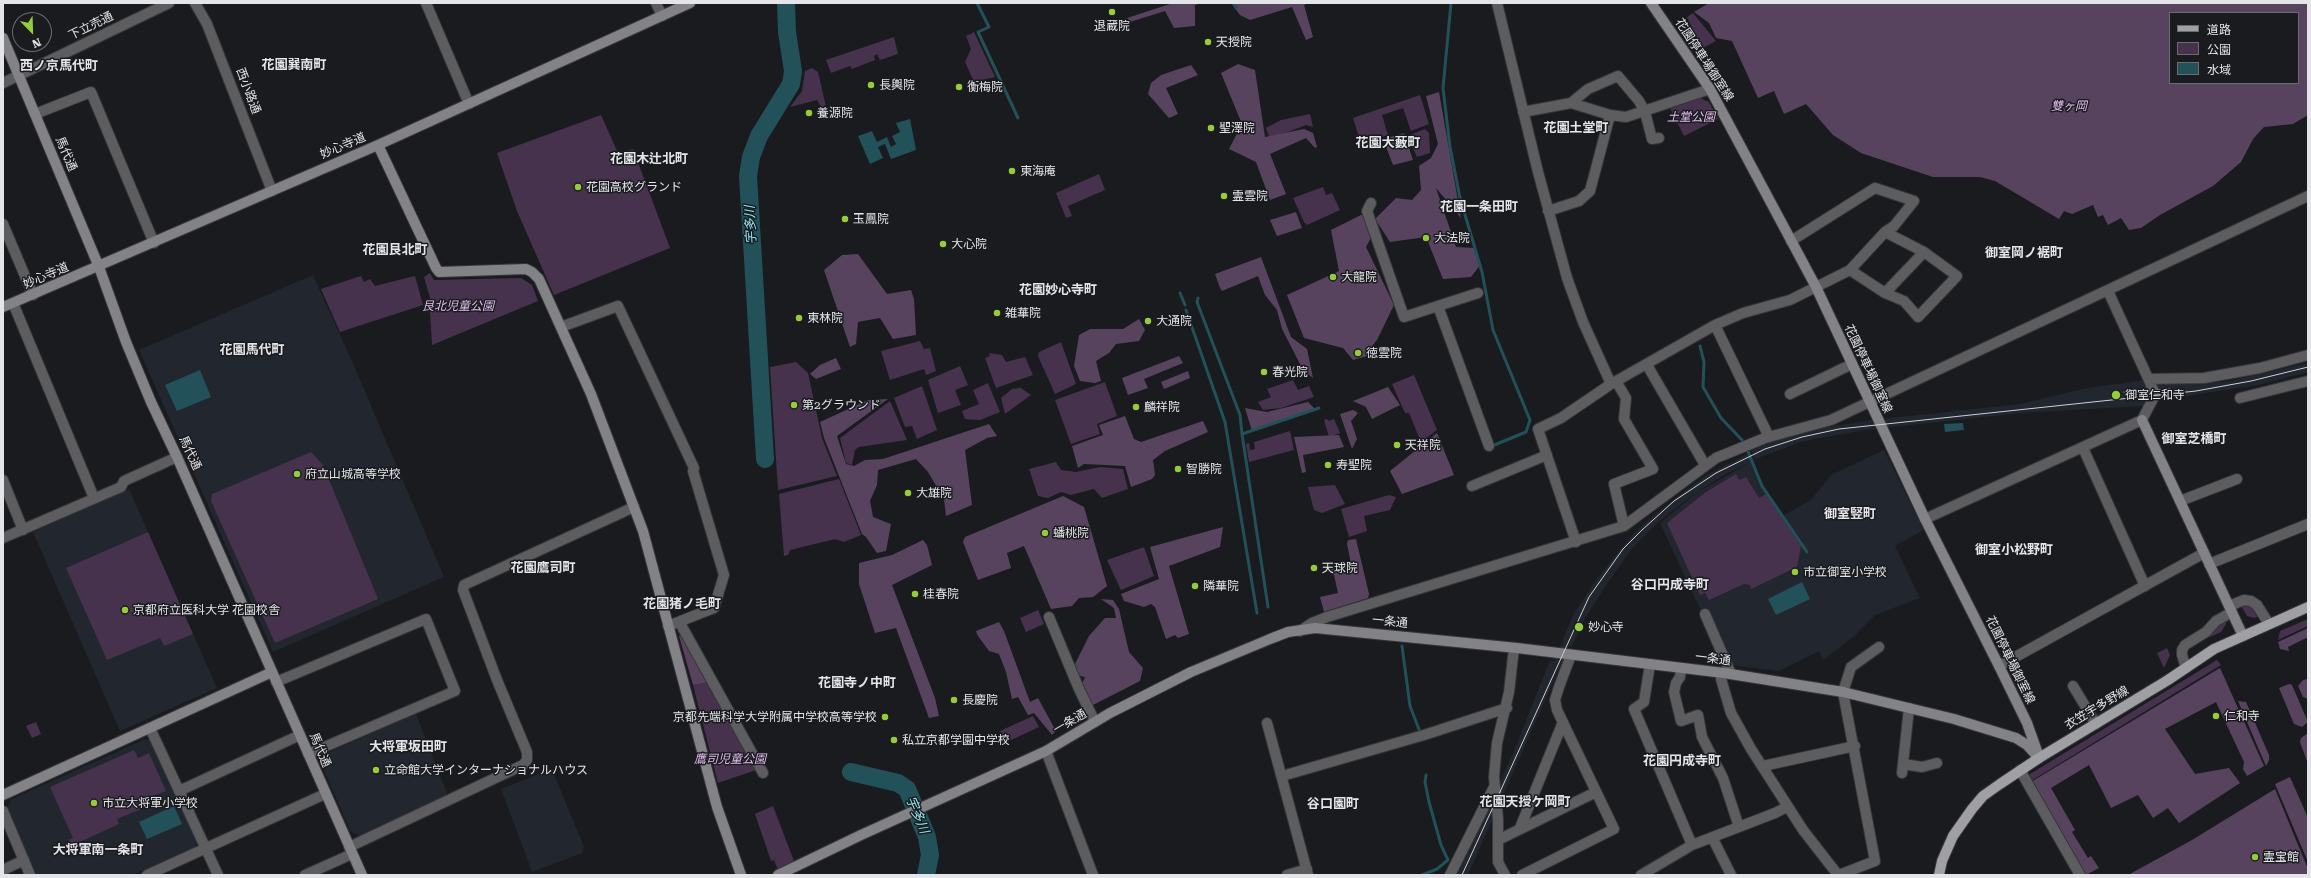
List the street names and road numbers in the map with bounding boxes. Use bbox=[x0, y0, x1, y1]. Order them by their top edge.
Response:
street label: 下立売通 bbox=[66, 9, 116, 43]
street label: 花園停車場御室線 bbox=[1672, 16, 1736, 104]
street label: 西小路通 bbox=[233, 66, 263, 116]
street label: 妙心寺道 bbox=[318, 130, 368, 162]
street label: 馬代通 bbox=[52, 135, 80, 173]
street label: 妙心寺道 bbox=[21, 260, 71, 292]
street label: 花園停車場御室線 bbox=[1841, 322, 1895, 416]
street label: 馬代通 bbox=[176, 434, 204, 472]
street label: 一条通 bbox=[1371, 613, 1409, 631]
street label: 花園停車場御室線 bbox=[1982, 614, 2038, 706]
street label: 一条通 bbox=[1694, 650, 1732, 668]
street label: 衣笠宇多野線 bbox=[2062, 683, 2132, 733]
street label: 一条通 bbox=[1051, 707, 1089, 737]
street label: 馬代通 bbox=[306, 731, 334, 769]

